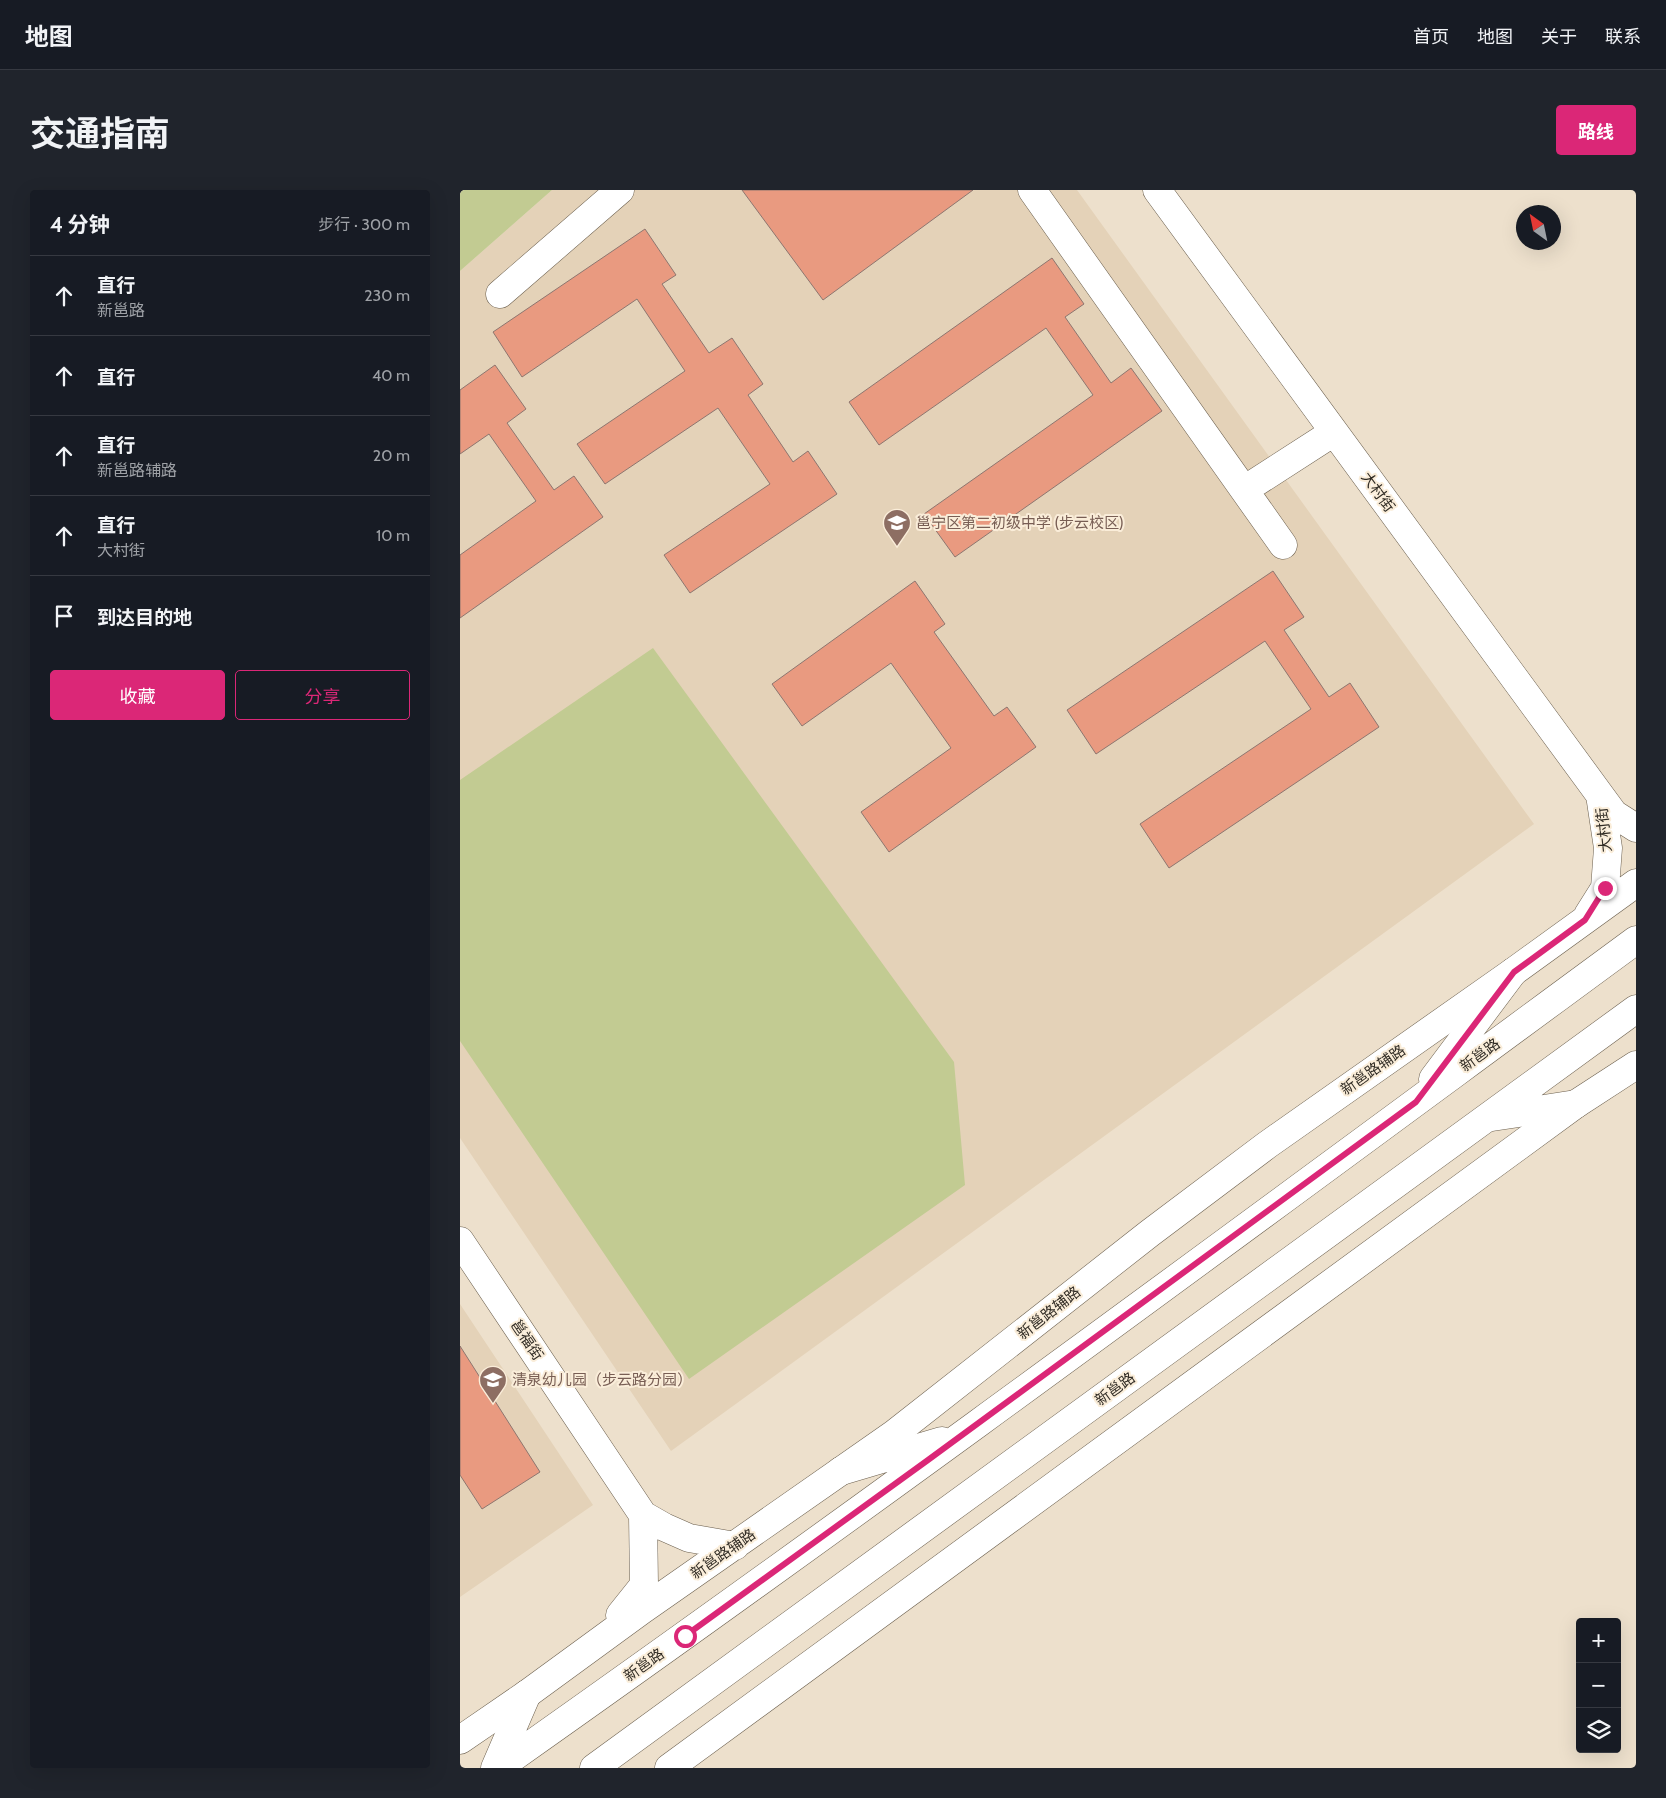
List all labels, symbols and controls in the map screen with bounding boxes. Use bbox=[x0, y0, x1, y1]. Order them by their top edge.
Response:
text: 地图 bbox=[25, 22, 73, 51]
text: 首页 bbox=[1413, 26, 1449, 48]
text: 地图 bbox=[1477, 26, 1513, 48]
text: 关于 bbox=[1541, 26, 1577, 48]
text: 联系 bbox=[1605, 26, 1641, 48]
button: 路线 bbox=[1556, 105, 1636, 155]
text: 交通指南 bbox=[30, 112, 170, 155]
north arrow bbox=[1516, 205, 1561, 250]
text: 4 分钟 bbox=[50, 212, 110, 237]
text: 步行 · 300 m bbox=[318, 215, 410, 234]
text: 直行 bbox=[97, 274, 135, 297]
icon: ahead bbox=[50, 282, 78, 310]
text: 230 m bbox=[364, 286, 410, 305]
text: 新邕路 bbox=[97, 301, 145, 320]
icon: ahead bbox=[50, 362, 78, 390]
text: 直行 bbox=[97, 366, 135, 389]
text: 40 m bbox=[372, 366, 410, 385]
text: 直行 bbox=[97, 434, 135, 457]
icon: ahead bbox=[50, 442, 78, 470]
text: 20 m bbox=[373, 446, 410, 465]
text: 新邕路辅路 bbox=[97, 461, 177, 480]
street label: 大村街 bbox=[1357, 469, 1399, 515]
school or university icon: 邕宁区第二初级中学 (步云校区) bbox=[882, 508, 912, 547]
text: 直行 bbox=[97, 514, 135, 537]
place label: 邕宁区第二初级中学 (步云校区) bbox=[916, 514, 1124, 532]
icon: ahead bbox=[50, 522, 78, 550]
text: 10 m bbox=[376, 526, 410, 545]
text: 大村街 bbox=[97, 541, 145, 560]
icon: arrive bbox=[50, 602, 78, 630]
text: 到达目的地 bbox=[97, 606, 192, 629]
button: 收藏 bbox=[50, 670, 225, 720]
button: 分享 bbox=[235, 670, 410, 720]
street label: 大村街 bbox=[1593, 807, 1615, 853]
route end bbox=[1594, 877, 1617, 900]
street label: 新邕路 bbox=[1457, 1034, 1503, 1076]
street label: 新邕路辅路 bbox=[1337, 1041, 1409, 1099]
street label: 新邕路辅路 bbox=[1014, 1283, 1084, 1343]
street label: 邕福街 bbox=[507, 1316, 547, 1364]
school or university icon: 清泉幼儿园（步云路分园） bbox=[478, 1365, 508, 1404]
street label: 新邕路 bbox=[1092, 1368, 1138, 1410]
place label: 清泉幼儿园（步云路分园） bbox=[512, 1371, 692, 1389]
street label: 新邕路辅路 bbox=[687, 1525, 759, 1583]
map controls bbox=[1576, 1618, 1621, 1753]
button: + bbox=[1576, 1618, 1621, 1663]
route start bbox=[674, 1625, 697, 1648]
street label: 新邕路 bbox=[620, 1645, 668, 1685]
button: − bbox=[1576, 1663, 1621, 1708]
button: layers bbox=[1576, 1708, 1621, 1753]

